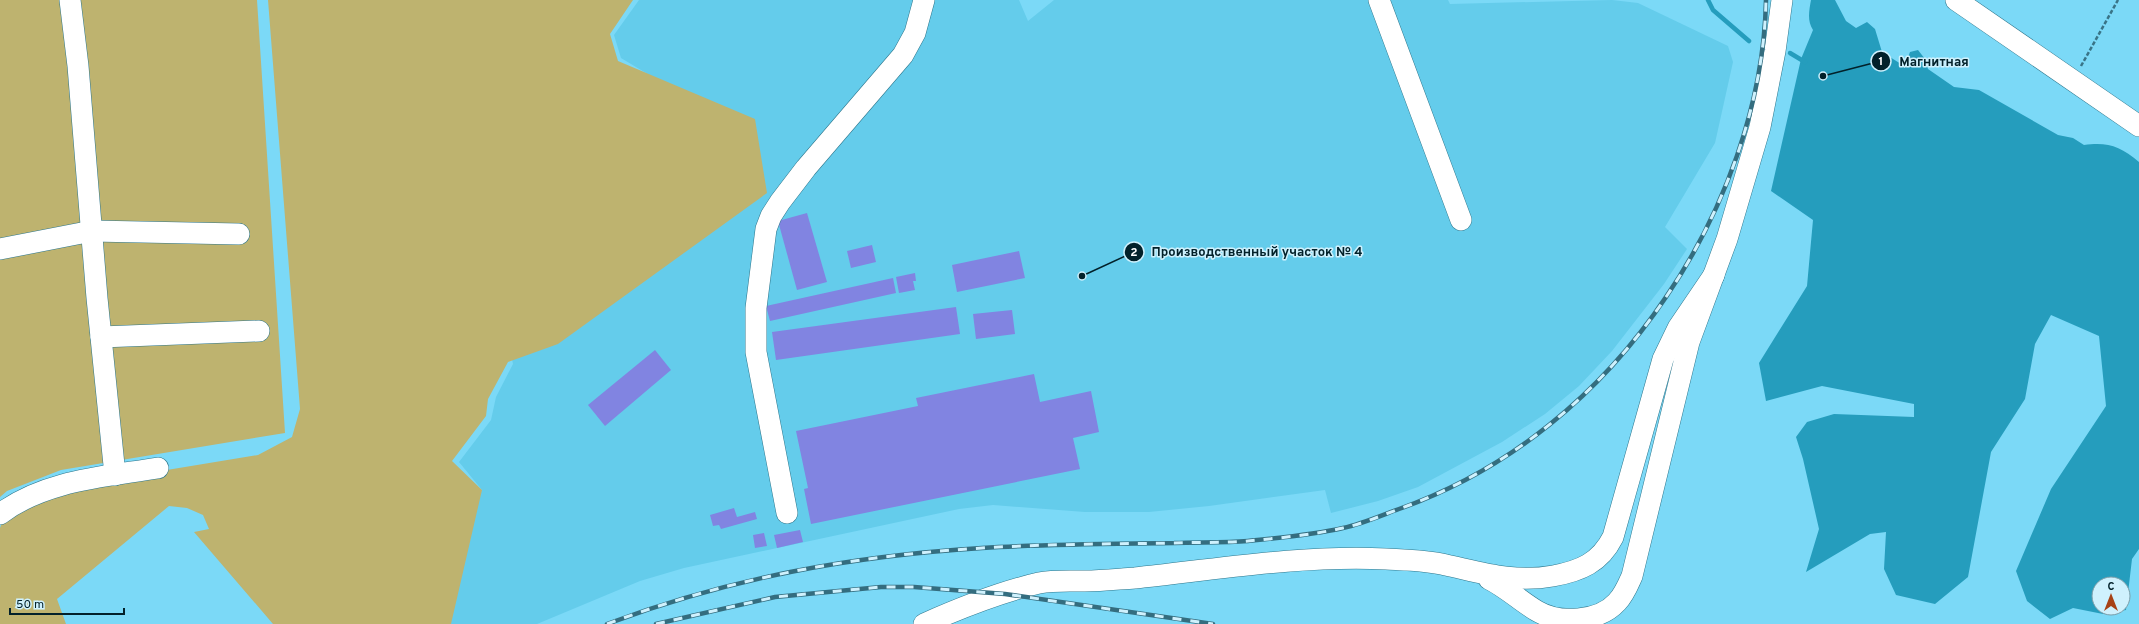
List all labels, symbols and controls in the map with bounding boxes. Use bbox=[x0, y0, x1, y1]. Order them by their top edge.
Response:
callout: Магнитная bbox=[1871, 49, 1976, 74]
text: 1 bbox=[1879, 54, 1883, 70]
text: Магнитная bbox=[1899, 55, 1969, 71]
callout: Производственный участок № 4 bbox=[1124, 239, 1371, 264]
text: 2 bbox=[1130, 245, 1138, 261]
text: Производственный участок № 4 bbox=[1152, 245, 1363, 261]
north arrow bbox=[2091, 576, 2131, 616]
text: С bbox=[2107, 580, 2115, 594]
scale bar bbox=[10, 590, 124, 616]
text: 50 m bbox=[16, 597, 44, 613]

